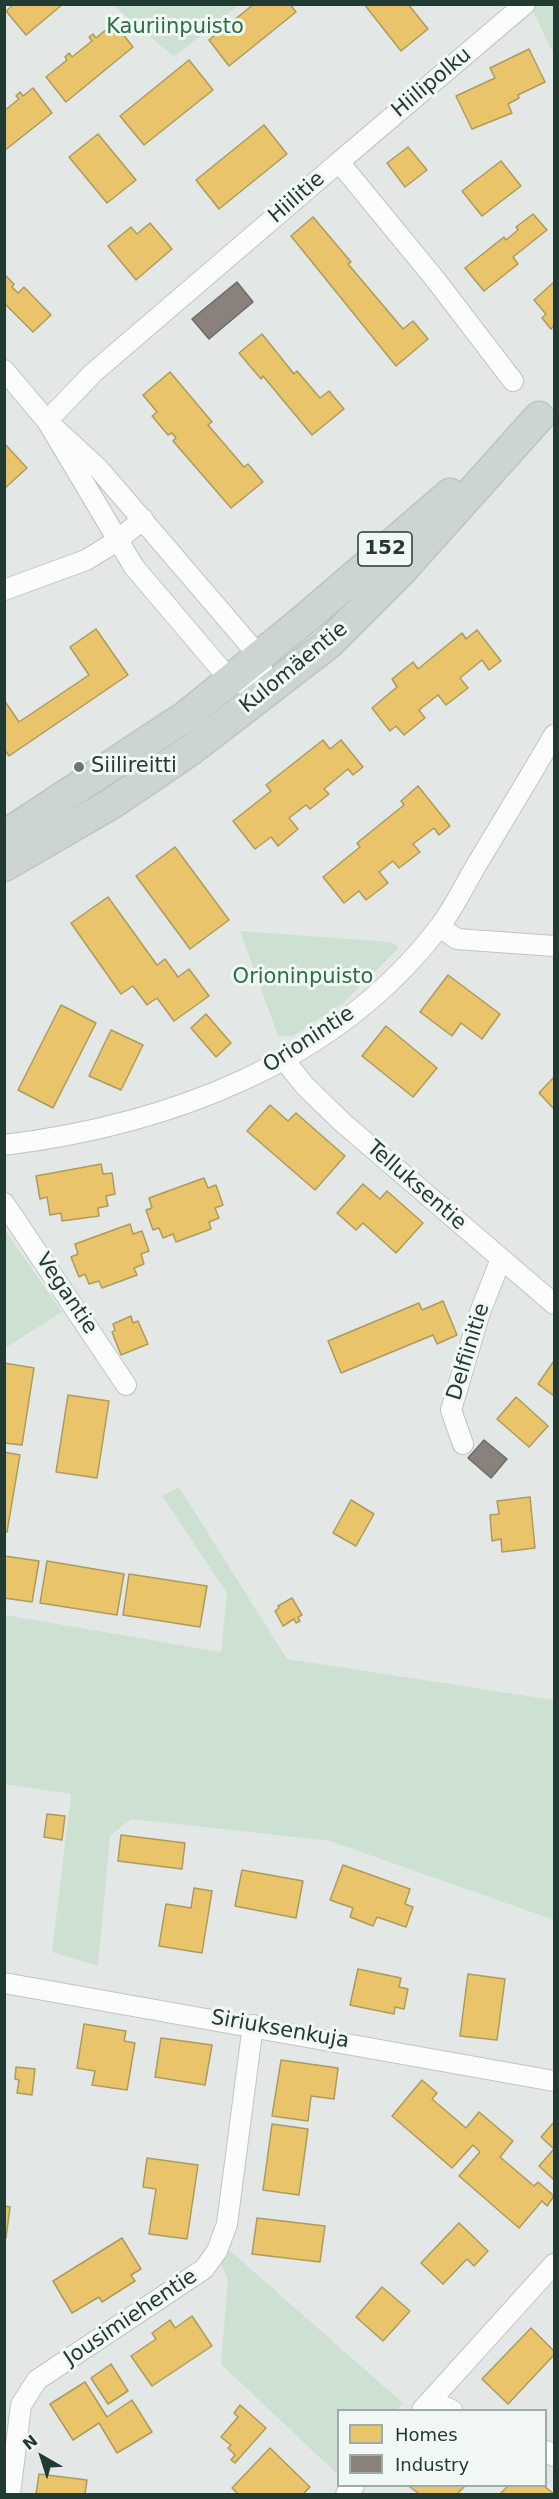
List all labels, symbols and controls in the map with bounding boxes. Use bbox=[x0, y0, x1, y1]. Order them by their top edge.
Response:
park label: Kauriinpuisto bbox=[106, 15, 244, 41]
street label: Hiilipolku bbox=[387, 43, 477, 123]
street label: Hiilitie bbox=[264, 167, 330, 229]
road number: 152 bbox=[358, 532, 412, 566]
street label: Kulomäentie bbox=[235, 617, 353, 719]
place label: Siilireitti bbox=[91, 754, 177, 780]
marker: Siilireitti bbox=[72, 760, 86, 774]
park label: Orioninpuisto bbox=[233, 965, 373, 991]
street label: Orionintie bbox=[259, 1001, 359, 1079]
street label: Telluksentie bbox=[361, 1136, 471, 1236]
street label: Vegantie bbox=[30, 1249, 102, 1339]
street label: Delfiinitie bbox=[442, 1300, 496, 1404]
street label: Siriuksenkuja bbox=[209, 2005, 351, 2055]
street label: Jousimiehentie bbox=[60, 2264, 202, 2372]
legend bbox=[337, 2409, 547, 2487]
text: Homes bbox=[395, 2424, 458, 2445]
north arrow bbox=[12, 2427, 72, 2487]
text: N bbox=[19, 2431, 42, 2454]
text: Industry bbox=[395, 2454, 469, 2475]

